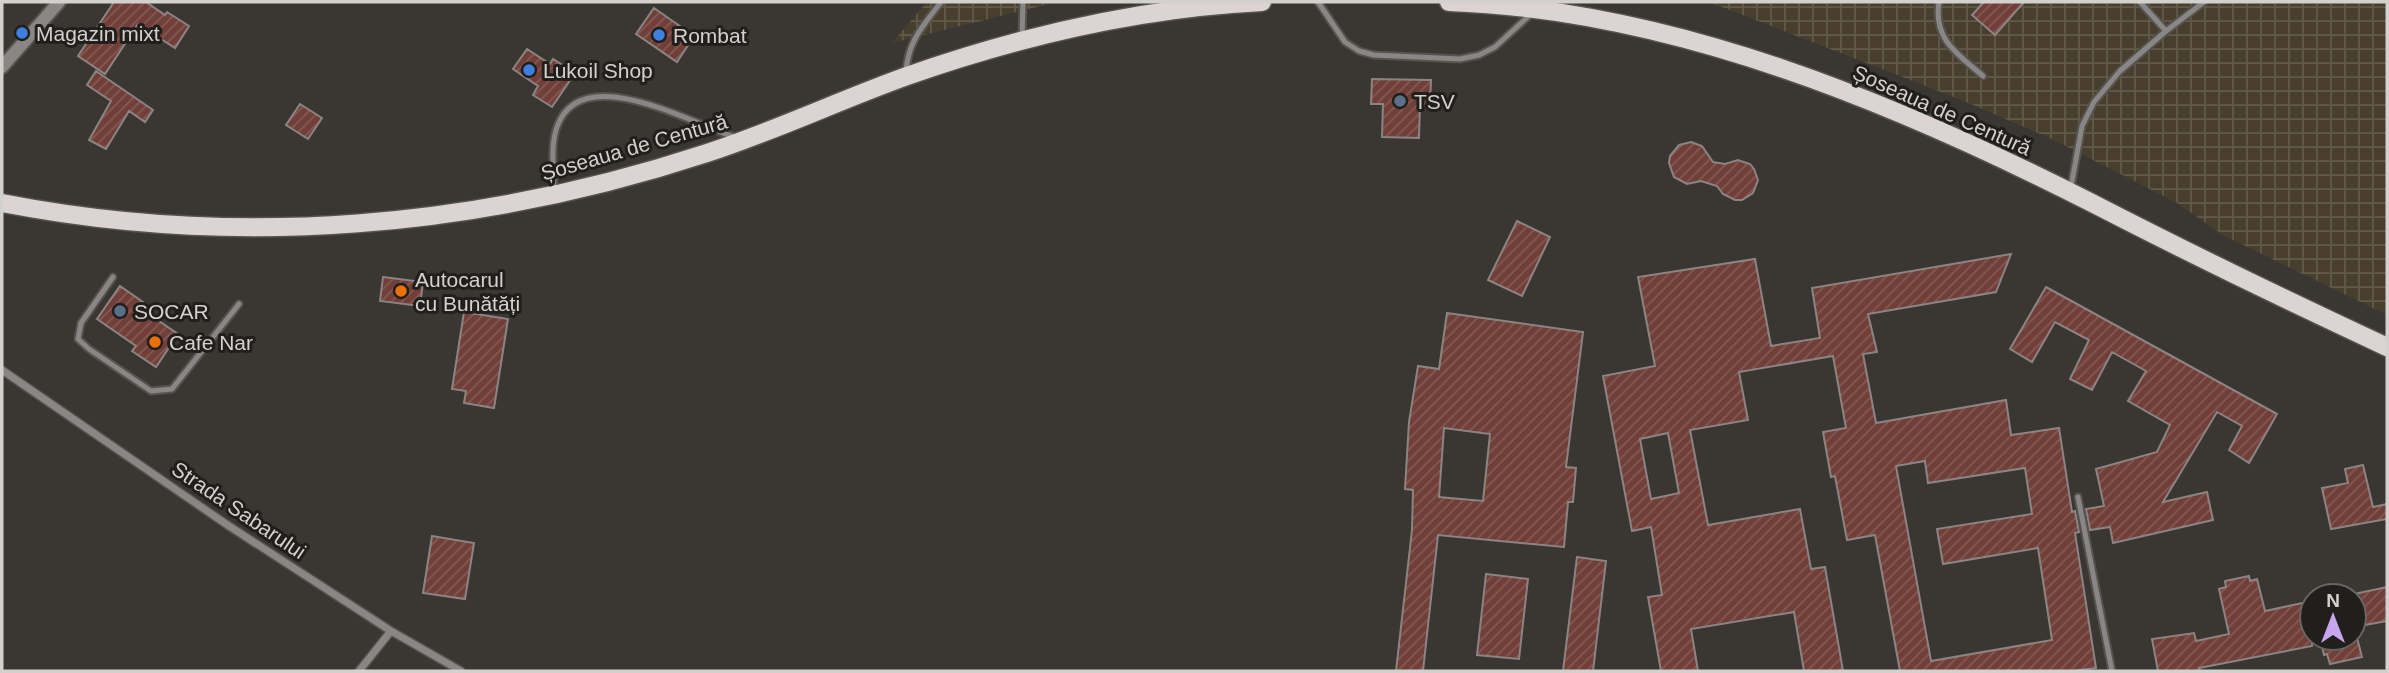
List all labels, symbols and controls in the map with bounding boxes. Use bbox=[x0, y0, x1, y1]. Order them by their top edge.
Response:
place label: Magazin mixt bbox=[36, 22, 160, 45]
place label: Rombat bbox=[673, 24, 747, 47]
marker: Magazin mixt bbox=[14, 25, 30, 41]
marker: Rombat bbox=[651, 27, 667, 43]
place label: Lukoil Shop bbox=[543, 59, 653, 82]
street label: Șoseaua de Centură bbox=[1849, 60, 2035, 160]
marker: Lukoil Shop bbox=[521, 62, 537, 78]
place label: TSV bbox=[1414, 90, 1455, 113]
marker: TSV bbox=[1392, 93, 1408, 109]
street label: Șoseaua de Centură bbox=[538, 109, 730, 185]
place label: Autocarul cu Bunătăți bbox=[415, 268, 520, 315]
marker: Autocarul cu Bunătăți bbox=[393, 283, 409, 299]
place label: SOCAR bbox=[134, 300, 209, 323]
marker: SOCAR bbox=[112, 303, 128, 319]
place label: Cafe Nar bbox=[169, 331, 253, 354]
marker: Cafe Nar bbox=[147, 334, 163, 350]
street label: Strada Sabarului bbox=[168, 457, 310, 563]
north arrow bbox=[2298, 582, 2368, 652]
text: N bbox=[2326, 590, 2340, 611]

